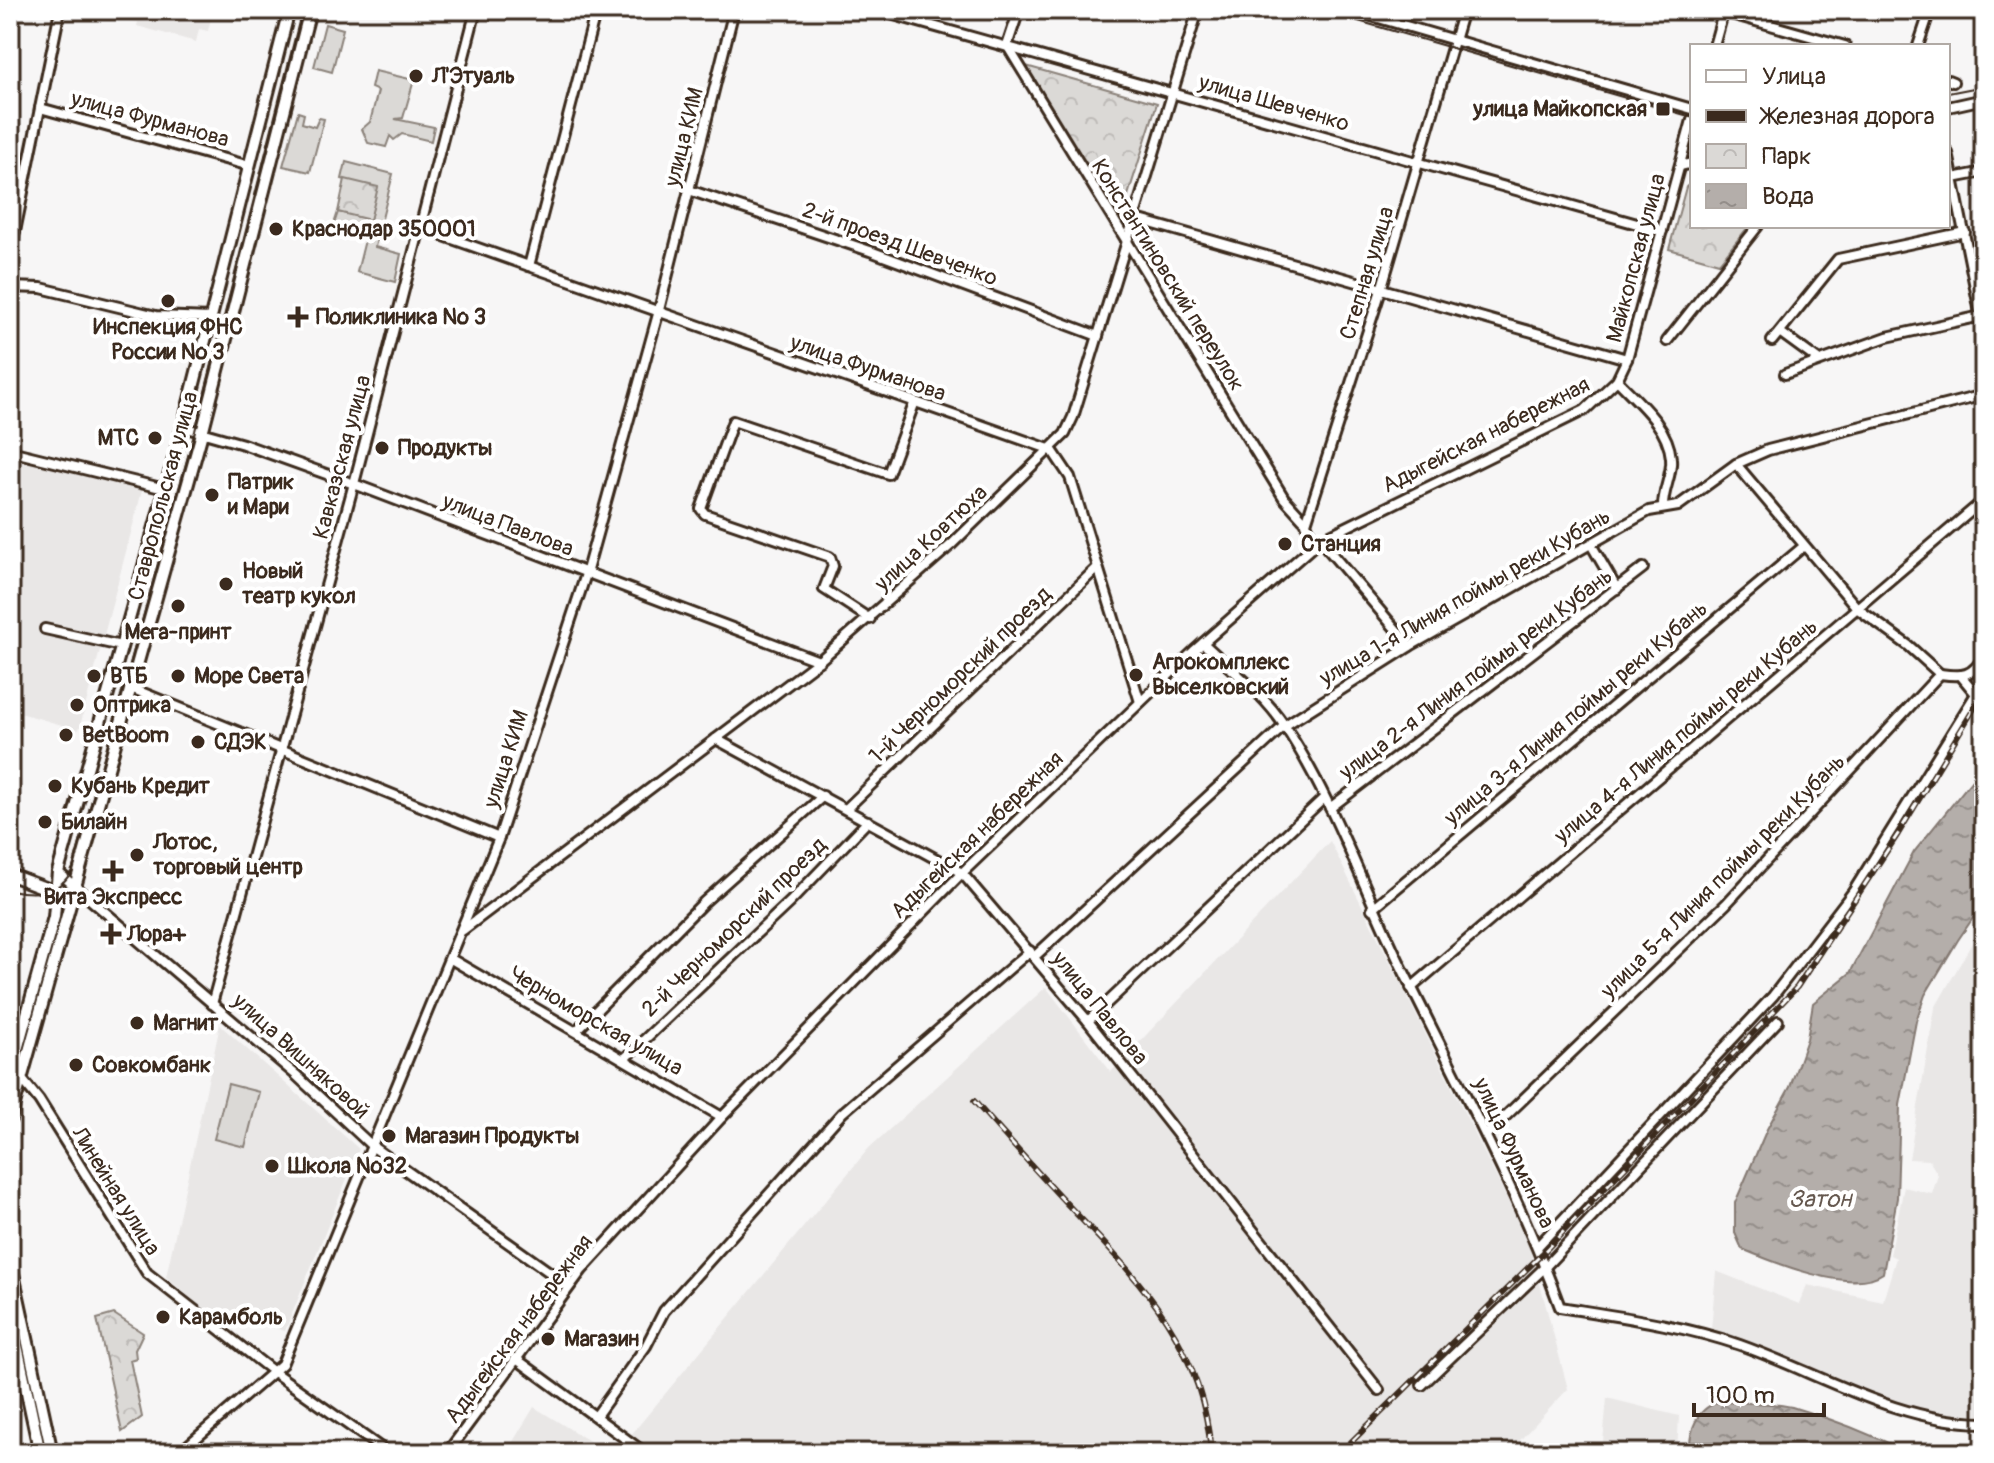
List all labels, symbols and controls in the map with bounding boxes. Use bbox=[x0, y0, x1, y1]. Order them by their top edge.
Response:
legend bbox=[1690, 44, 1950, 228]
place label: Л'Этуаль bbox=[431, 62, 515, 90]
text: Улица bbox=[1762, 62, 1826, 91]
marker: Л'Этуаль bbox=[407, 67, 425, 85]
street label: улица Шевченко bbox=[1195, 68, 1353, 138]
street label: улица Фурманова bbox=[67, 84, 232, 154]
street label: улица КИМ bbox=[658, 84, 710, 190]
place label: улица Майкопская bbox=[1472, 95, 1647, 123]
marker: улица Майкопская bbox=[1654, 100, 1672, 118]
text: Железная дорога bbox=[1758, 102, 1935, 131]
text: Парк bbox=[1762, 142, 1811, 171]
street label: Константиновский переулок bbox=[1085, 154, 1251, 396]
street label: Майкопская улица bbox=[1600, 171, 1672, 345]
text: Вода bbox=[1762, 182, 1814, 211]
street label: 2-й проезд Шевченко bbox=[799, 196, 1002, 292]
street label: Степная улица bbox=[1333, 203, 1401, 343]
place label: Краснодар 350001 bbox=[292, 215, 476, 243]
marker: Краснодар 350001 bbox=[267, 220, 285, 238]
marker: Инспекция ФНС России № 3 bbox=[159, 292, 177, 310]
place label: Поликлиника № 3 bbox=[316, 303, 486, 331]
marker: Поликлиника № 3 bbox=[287, 306, 309, 328]
place label: Инспекция ФНС России № 3 bbox=[93, 313, 243, 366]
street label: улица Фурманова bbox=[786, 328, 949, 408]
street label: Адыгейская набережная bbox=[1377, 370, 1595, 500]
street label: Кавказская улица bbox=[307, 372, 377, 542]
street label: Ставропольская улица bbox=[122, 388, 204, 604]
place label: МТС bbox=[97, 424, 139, 452]
marker: МТС bbox=[146, 429, 164, 447]
place label: Продукты bbox=[398, 434, 493, 462]
marker: Продукты bbox=[373, 439, 391, 457]
place label: Патрик и Мари bbox=[227, 468, 294, 521]
street label: улица Ковтюха bbox=[868, 479, 993, 598]
marker: Патрик и Мари bbox=[203, 486, 221, 504]
street label: улица Павлова bbox=[438, 487, 578, 563]
street label: улица 1-я Линия поймы реки Кубань bbox=[1314, 502, 1616, 693]
place label: Станция bbox=[1301, 530, 1381, 558]
marker: Станция bbox=[1276, 535, 1294, 553]
place label: Новый театр кукол bbox=[242, 557, 356, 610]
street label: улица 2-я Линия поймы реки Кубань bbox=[1333, 562, 1618, 787]
marker: Новый театр кукол bbox=[217, 575, 235, 593]
street label: 1-й Черноморский проезд bbox=[863, 581, 1057, 769]
street label: улица 3-я Линия поймы реки Кубань bbox=[1438, 595, 1713, 832]
marker: Мега-принт bbox=[169, 597, 187, 615]
street label: улица 4-я Линия поймы реки Кубань bbox=[1548, 612, 1824, 850]
place label: Мега-принт bbox=[124, 618, 233, 646]
place label: Агрокомплекс Выселковский bbox=[1152, 648, 1290, 701]
place label: ВТБ bbox=[110, 662, 148, 690]
place label: Море Света bbox=[194, 662, 304, 690]
marker: Агрокомплекс Выселковский bbox=[1127, 666, 1145, 684]
marker: ВТБ bbox=[85, 667, 103, 685]
marker: Море Света bbox=[169, 667, 187, 685]
place label: Оптрика bbox=[93, 691, 171, 719]
marker: Оптрика bbox=[68, 696, 86, 714]
street label: улица КИМ bbox=[477, 707, 535, 812]
place label: BetBoom bbox=[82, 721, 169, 749]
marker: BetBoom bbox=[57, 726, 75, 744]
place label: СДЭК bbox=[214, 728, 267, 756]
marker: СДЭК bbox=[189, 733, 207, 751]
street label: Адыгейская набережная bbox=[885, 745, 1069, 925]
street label: улица 5-я Линия поймы реки Кубань bbox=[1594, 748, 1851, 1005]
place label: Кубань Кредит bbox=[71, 772, 211, 800]
marker: Кубань Кредит bbox=[46, 777, 64, 795]
place label: Билайн bbox=[61, 808, 127, 836]
marker: Билайн bbox=[36, 813, 54, 831]
place label: Лотос, торговый центр bbox=[152, 828, 303, 881]
street label: 2-й Черноморский проезд bbox=[636, 831, 832, 1023]
marker: Лотос, торговый центр bbox=[128, 846, 146, 864]
marker: Вита Экспресс bbox=[104, 862, 122, 880]
place label: Вита Экспресс bbox=[44, 883, 182, 911]
place label: Лора+ bbox=[126, 920, 187, 948]
marker: Лора+ bbox=[102, 925, 120, 943]
street label: улица Павлова bbox=[1045, 945, 1154, 1071]
street label: Черноморская улица bbox=[504, 960, 688, 1082]
street label: улица Вишняковой bbox=[226, 986, 375, 1125]
place label: Магнит bbox=[153, 1009, 219, 1037]
marker: Магнит bbox=[128, 1014, 146, 1032]
place label: Совкомбанк bbox=[92, 1051, 211, 1079]
marker: Совкомбанк bbox=[67, 1056, 85, 1074]
street label: улица Фурманова bbox=[1467, 1072, 1561, 1233]
street label: Линейная улица bbox=[65, 1121, 167, 1261]
place label: Магазин Продукты bbox=[405, 1122, 579, 1150]
marker: Магазин Продукты bbox=[380, 1127, 398, 1145]
place label: Школа №32 bbox=[287, 1152, 407, 1180]
marker: Школа №32 bbox=[263, 1157, 281, 1175]
water label: Затон bbox=[1789, 1185, 1853, 1214]
street label: Адыгейская набережная bbox=[439, 1229, 599, 1429]
place label: Карамболь bbox=[179, 1303, 283, 1331]
marker: Карамболь bbox=[154, 1308, 172, 1326]
place label: Магазин bbox=[564, 1325, 639, 1353]
marker: Магазин bbox=[539, 1330, 557, 1348]
scale bar bbox=[1694, 1367, 1824, 1417]
text: 100 m bbox=[1706, 1381, 1775, 1410]

